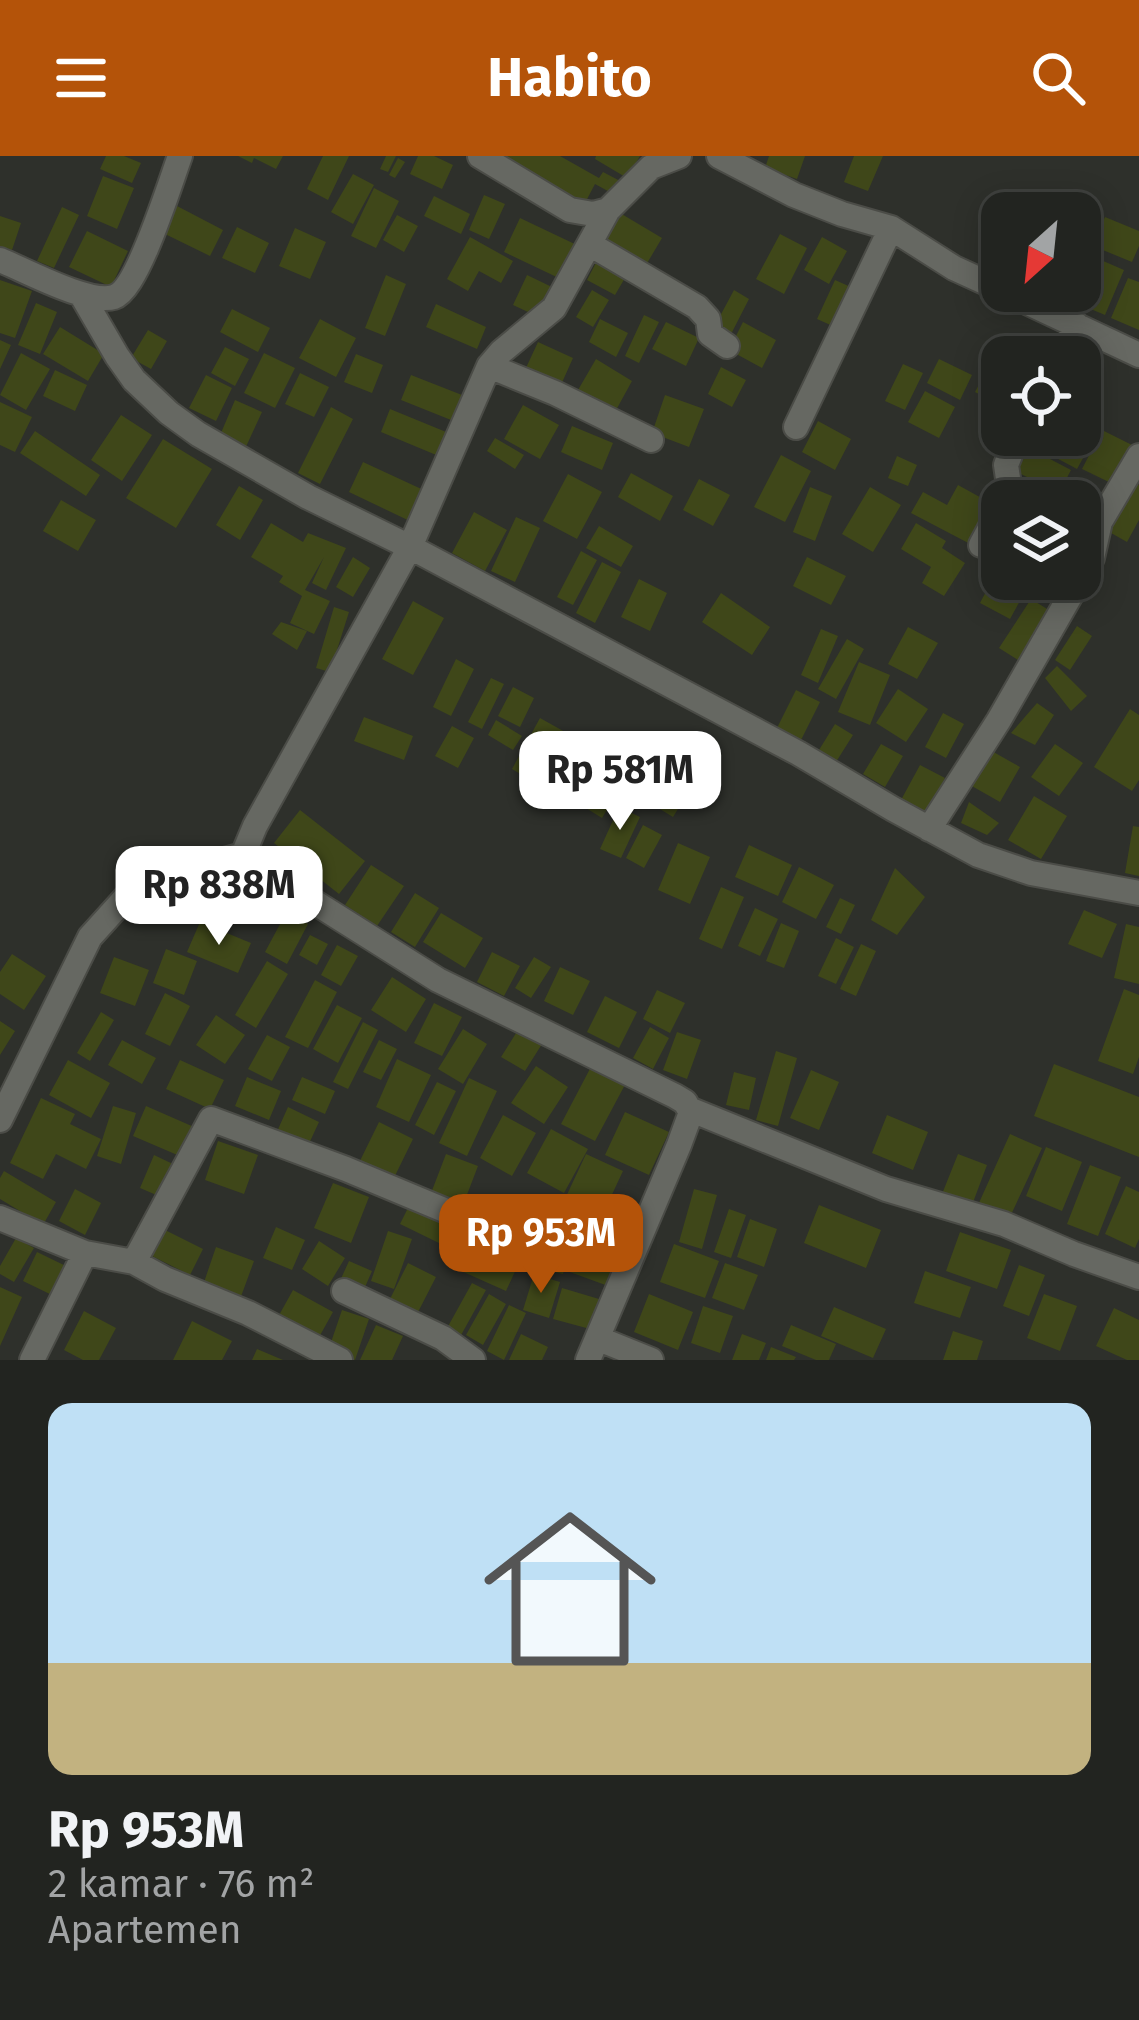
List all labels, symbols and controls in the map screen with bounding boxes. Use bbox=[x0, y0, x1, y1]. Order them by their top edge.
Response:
icon: menu bbox=[48, 45, 114, 111]
icon: search bbox=[1025, 45, 1091, 111]
text: Habito bbox=[487, 46, 652, 110]
north arrow bbox=[981, 192, 1101, 312]
map controls bbox=[981, 192, 1101, 600]
button: locate bbox=[981, 336, 1101, 456]
button: layers bbox=[981, 480, 1101, 600]
pin: Rp 581M bbox=[509, 731, 731, 833]
text: Rp 581M bbox=[546, 747, 694, 793]
pin: Rp 838M bbox=[108, 846, 330, 948]
text: Rp 838M bbox=[143, 862, 295, 908]
pin: Rp 953M bbox=[430, 1194, 652, 1296]
text: Rp 953M bbox=[466, 1210, 616, 1256]
icon: home bbox=[462, 1481, 678, 1697]
text: Rp 953M bbox=[48, 1799, 244, 1861]
text: 2 kamar · 76 m² bbox=[48, 1861, 314, 1907]
text: Apartemen bbox=[48, 1907, 242, 1953]

